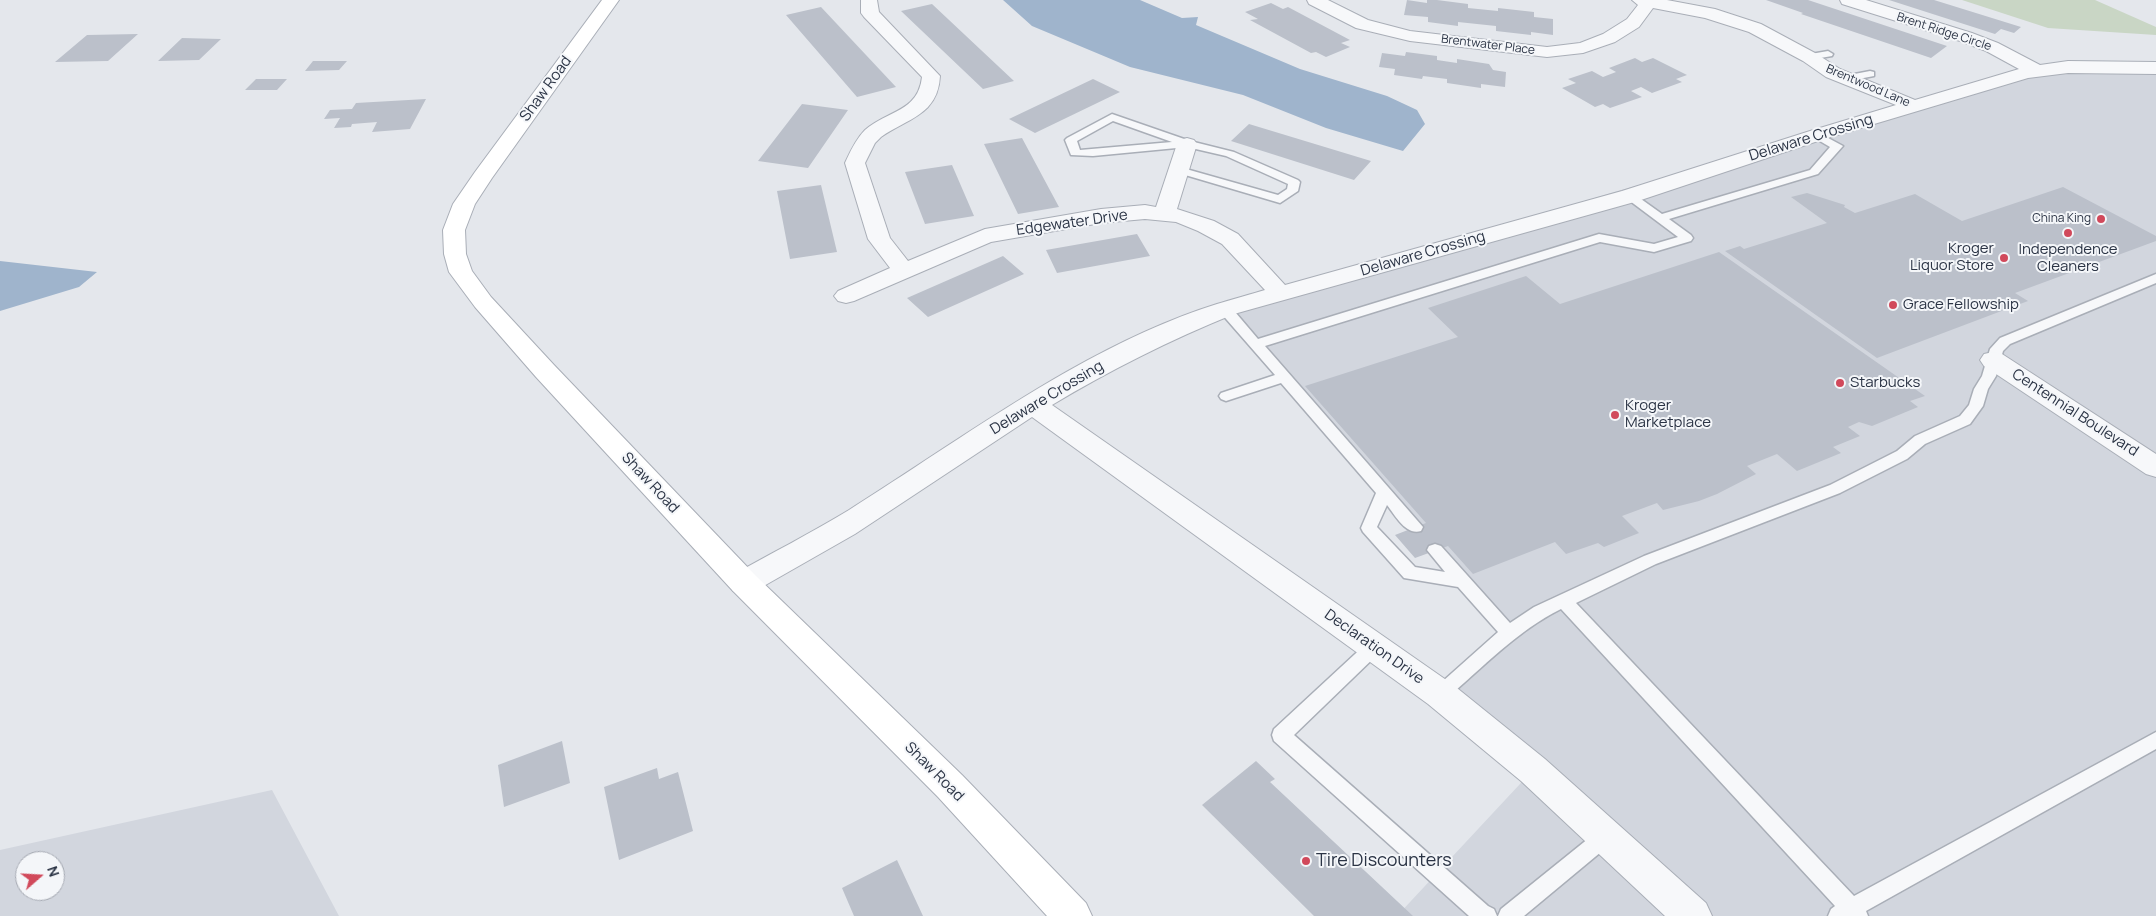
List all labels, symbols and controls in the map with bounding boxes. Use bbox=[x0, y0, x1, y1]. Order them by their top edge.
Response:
street label: Brent Ridge Circle bbox=[1895, 10, 1993, 54]
street label: Brentwater Place bbox=[1440, 32, 1536, 58]
street label: Shaw Road bbox=[516, 53, 576, 125]
street label: Brentwood Lane bbox=[1824, 62, 1912, 110]
street label: Delaware Crossing bbox=[1747, 111, 1875, 165]
street label: Edgewater Drive bbox=[1015, 206, 1129, 240]
place label: China King bbox=[2032, 212, 2091, 226]
marker: China King bbox=[2095, 213, 2107, 225]
marker: Independence Cleaners bbox=[2062, 227, 2074, 239]
street label: Delaware Crossing bbox=[1359, 228, 1487, 280]
place label: Kroger Liquor Store bbox=[1910, 240, 1994, 275]
place label: Independence Cleaners bbox=[2018, 241, 2118, 276]
marker: Kroger Liquor Store bbox=[1998, 252, 2010, 264]
place label: Grace Fellowship bbox=[1903, 296, 2019, 314]
marker: Grace Fellowship bbox=[1887, 299, 1899, 311]
street label: Delaware Crossing bbox=[987, 357, 1107, 439]
street label: Centennial Boulevard bbox=[2008, 365, 2142, 461]
place label: Starbucks bbox=[1850, 374, 1920, 392]
marker: Starbucks bbox=[1834, 377, 1846, 389]
place label: Kroger Marketplace bbox=[1625, 397, 1711, 432]
marker: Kroger Marketplace bbox=[1609, 409, 1621, 421]
street label: Shaw Road bbox=[617, 449, 683, 517]
street label: Declaration Drive bbox=[1321, 606, 1427, 688]
street label: Shaw Road bbox=[901, 739, 967, 805]
place label: Tire Discounters bbox=[1316, 850, 1452, 872]
north arrow bbox=[15, 851, 65, 901]
marker: Tire Discounters bbox=[1300, 855, 1312, 867]
text: N bbox=[43, 863, 64, 879]

